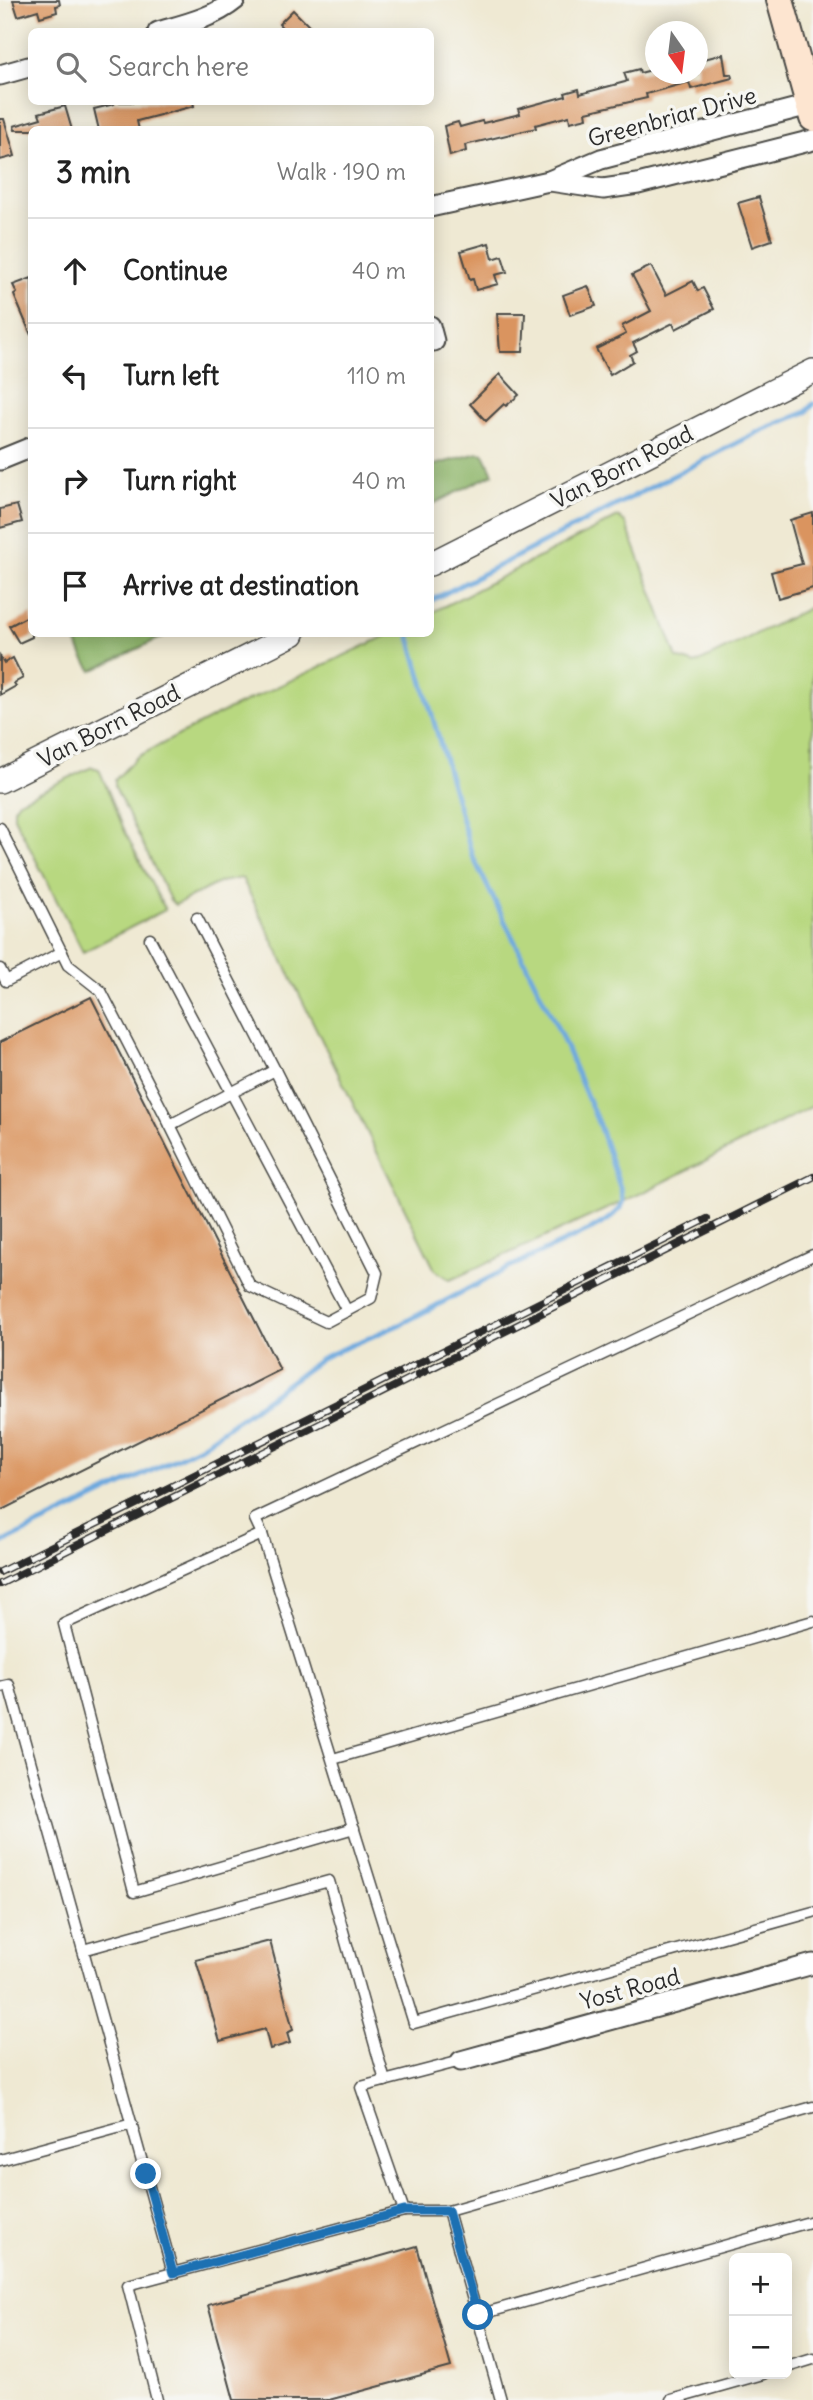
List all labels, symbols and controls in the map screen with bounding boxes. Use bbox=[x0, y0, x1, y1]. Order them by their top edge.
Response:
north arrow bbox=[645, 21, 708, 84]
search box bbox=[28, 28, 434, 105]
icon: search bbox=[52, 48, 90, 86]
text: Search here bbox=[108, 50, 249, 83]
street label: Greenbriar Drive bbox=[585, 80, 759, 153]
text: 3 min bbox=[56, 153, 131, 191]
text: Walk · 190 m bbox=[277, 157, 406, 186]
icon: ahead bbox=[56, 252, 94, 290]
text: Continue bbox=[123, 254, 228, 287]
text: 40 m bbox=[352, 256, 406, 285]
icon: left bbox=[56, 357, 94, 395]
text: Turn left bbox=[123, 359, 219, 392]
text: 110 m bbox=[347, 361, 406, 390]
street label: Van Born Road bbox=[546, 418, 698, 515]
icon: right bbox=[56, 462, 94, 500]
text: Turn right bbox=[123, 464, 236, 497]
text: 40 m bbox=[352, 466, 406, 495]
icon: arrive bbox=[56, 567, 94, 605]
text: Arrive at destination bbox=[123, 569, 359, 602]
street label: Van Born Road bbox=[33, 677, 185, 774]
street label: Yost Road bbox=[577, 1961, 683, 2016]
route end bbox=[130, 2158, 161, 2189]
map controls bbox=[729, 2253, 792, 2379]
button: + bbox=[729, 2253, 792, 2316]
route start bbox=[462, 2299, 493, 2330]
button: − bbox=[729, 2316, 792, 2379]

